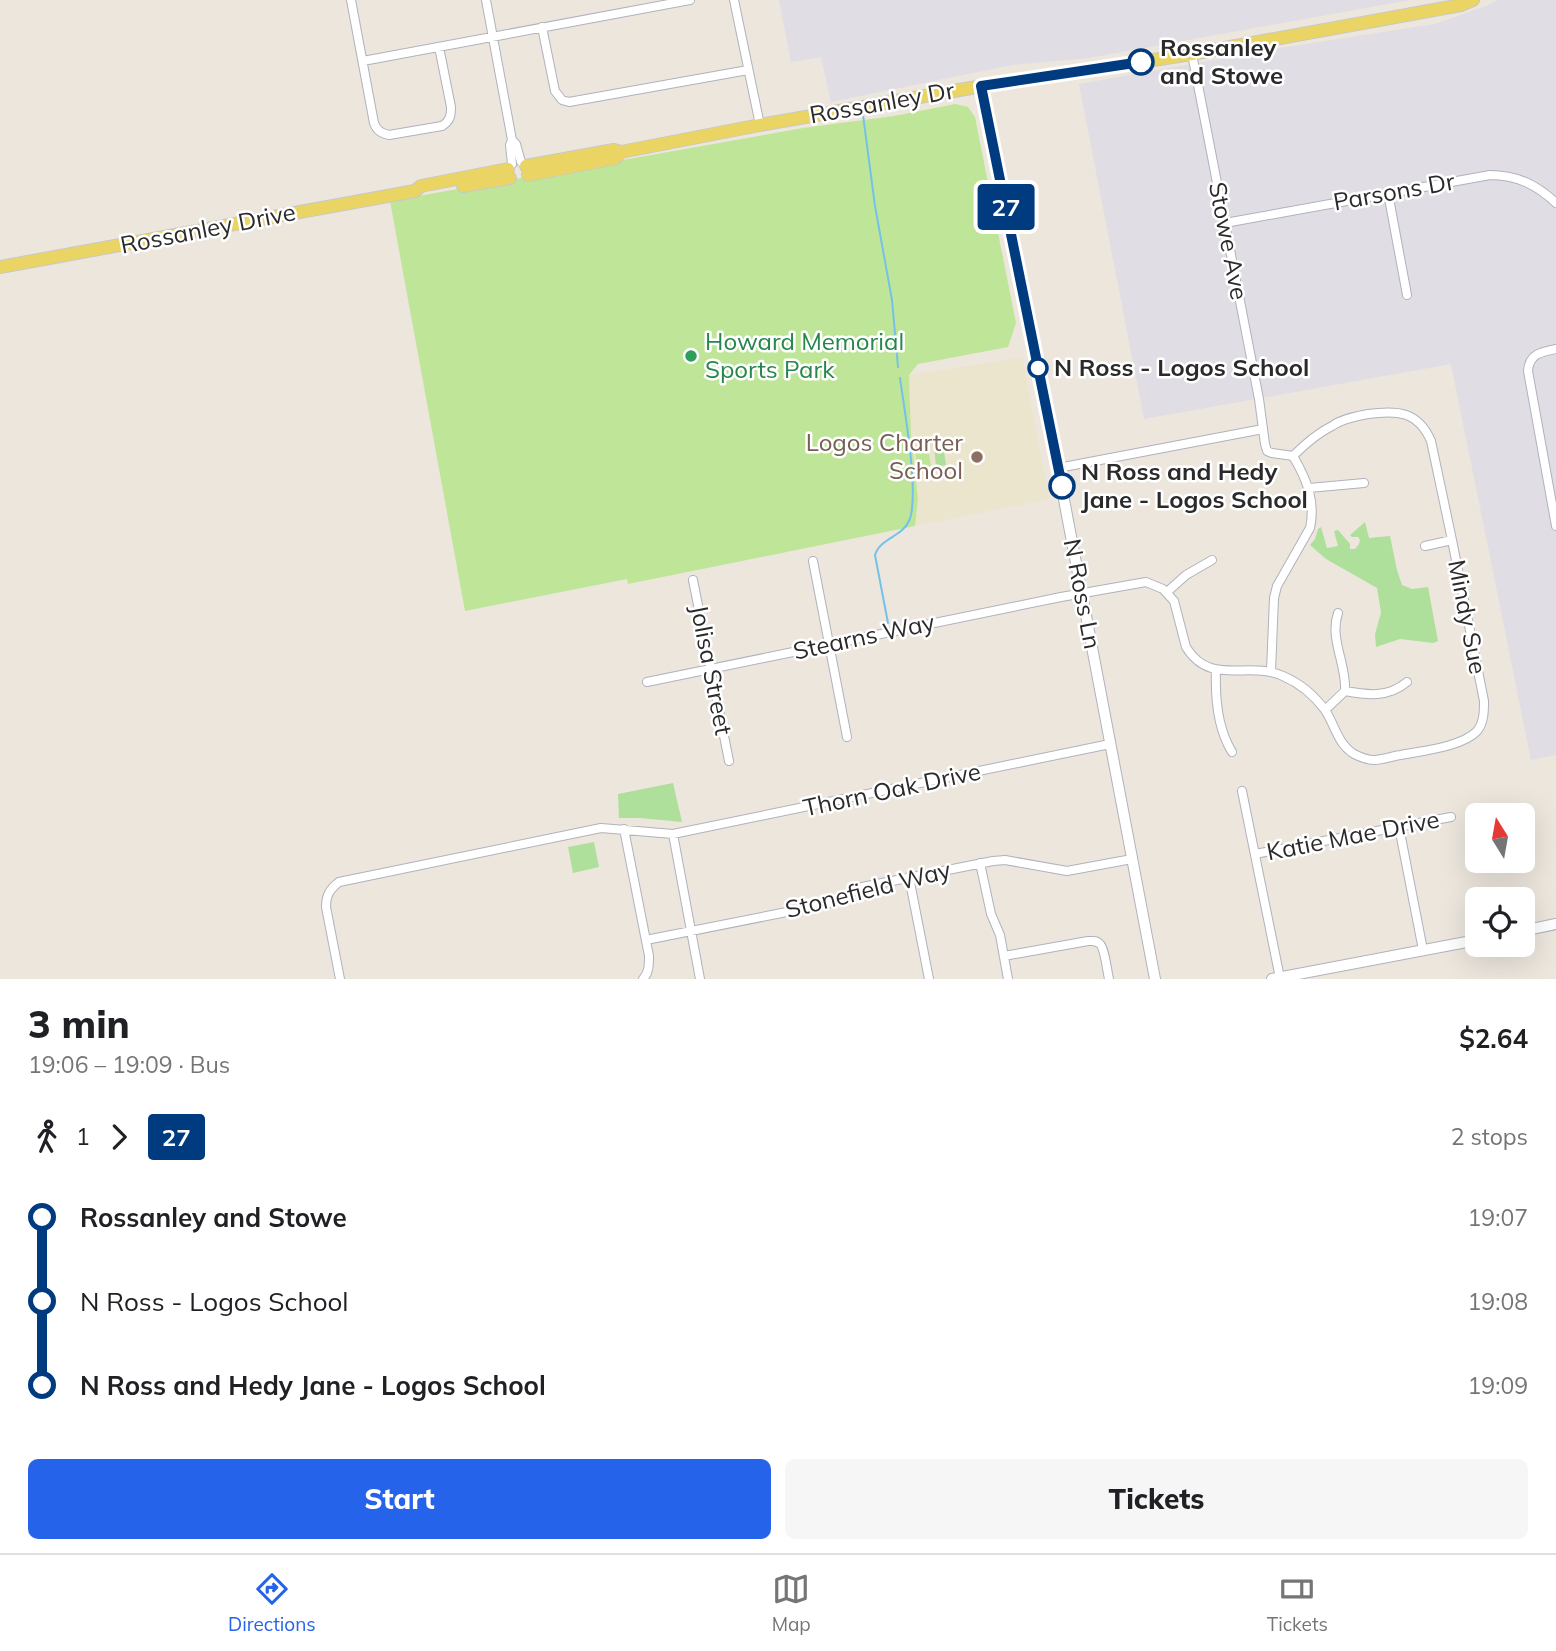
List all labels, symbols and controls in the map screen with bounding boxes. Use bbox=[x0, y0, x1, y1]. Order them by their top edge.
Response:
place label: Rossanley and Stowe bbox=[1160, 32, 1283, 90]
marker: Rossanley and Stowe bbox=[1128, 49, 1154, 75]
street label: Rossanley Dr bbox=[807, 74, 957, 130]
street label: Parsons Dr bbox=[1331, 166, 1457, 216]
street label: Stowe Ave bbox=[1203, 179, 1255, 302]
line badge: 27 bbox=[974, 184, 1038, 230]
text: 27 bbox=[992, 192, 1020, 222]
street label: Rossanley Drive bbox=[118, 196, 298, 260]
place label: Howard Memorial Sports Park bbox=[705, 326, 904, 384]
marker: Howard Memorial Sports Park bbox=[683, 348, 699, 364]
place label: N Ross - Logos School bbox=[1054, 352, 1309, 382]
marker: N Ross - Logos School bbox=[1028, 358, 1048, 378]
place label: Logos Charter School bbox=[806, 427, 963, 485]
marker: Logos Charter School bbox=[969, 449, 985, 465]
place label: N Ross and Hedy Jane - Logos School bbox=[1081, 456, 1308, 514]
marker: N Ross and Hedy Jane - Logos School bbox=[1049, 473, 1075, 499]
street label: N Ross Ln bbox=[1058, 536, 1108, 651]
street label: Mindy Sue bbox=[1442, 557, 1494, 676]
street label: Jolisa Street bbox=[685, 602, 739, 737]
street label: Stearns Way bbox=[790, 606, 938, 666]
street label: Thorn Oak Drive bbox=[800, 756, 983, 822]
north arrow bbox=[1465, 803, 1535, 873]
map controls bbox=[1465, 803, 1535, 957]
street label: Katie Mae Drive bbox=[1264, 804, 1442, 866]
street label: Stonefield Way bbox=[782, 854, 954, 924]
button: locate bbox=[1465, 887, 1535, 957]
text: 3 min bbox=[28, 1000, 130, 1048]
text: $2.64 bbox=[1459, 1022, 1528, 1055]
text: 19:06 – 19:09 · Bus bbox=[28, 1050, 230, 1079]
icon: walk bbox=[28, 1118, 66, 1156]
icon: forward bbox=[100, 1118, 138, 1156]
text: 1 bbox=[76, 1122, 90, 1151]
text: 27 bbox=[162, 1122, 191, 1152]
text: 2 stops bbox=[1451, 1122, 1528, 1151]
text: Rossanley and Stowe bbox=[80, 1201, 347, 1234]
text: 19:07 bbox=[1468, 1203, 1528, 1232]
text: N Ross - Logos School bbox=[80, 1285, 349, 1318]
text: 19:08 bbox=[1468, 1287, 1528, 1316]
text: N Ross and Hedy Jane - Logos School bbox=[80, 1369, 546, 1402]
text: 19:09 bbox=[1468, 1371, 1528, 1400]
button: Start bbox=[28, 1459, 771, 1539]
button: Tickets bbox=[785, 1459, 1528, 1539]
tab: Directions bbox=[228, 1570, 316, 1636]
tab: Map bbox=[772, 1570, 811, 1636]
tab: Tickets bbox=[1267, 1570, 1328, 1636]

